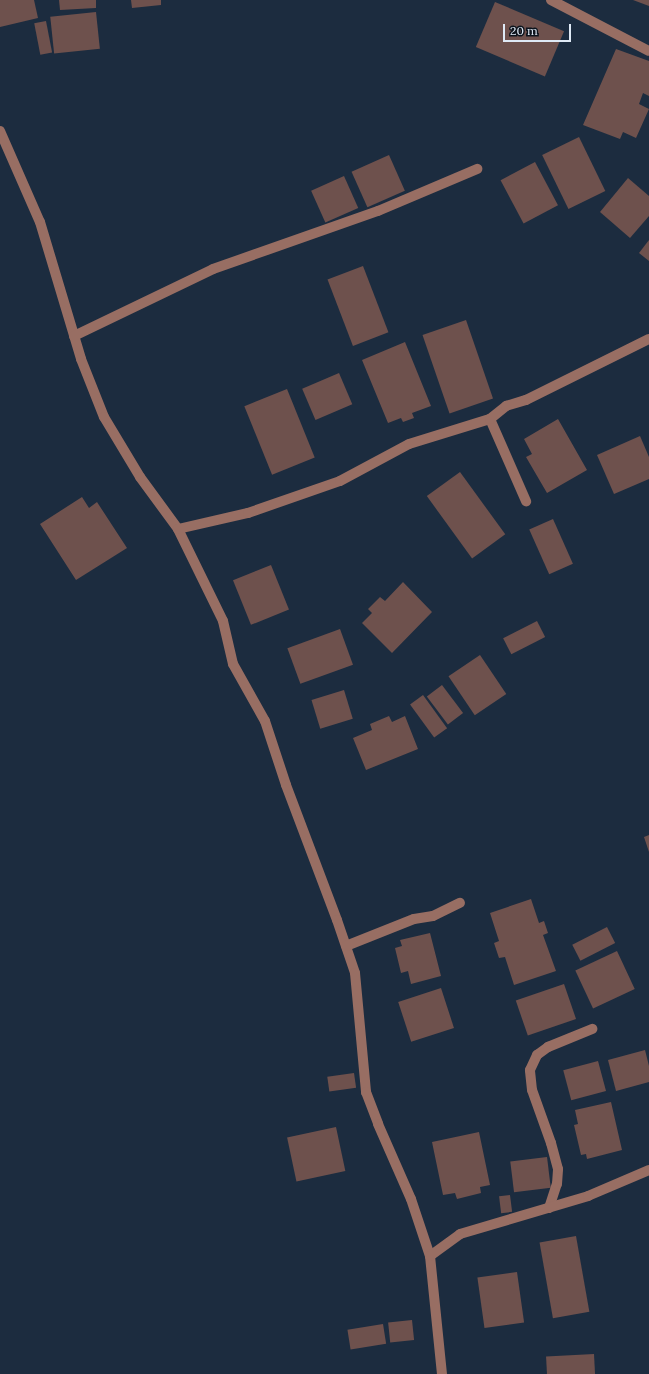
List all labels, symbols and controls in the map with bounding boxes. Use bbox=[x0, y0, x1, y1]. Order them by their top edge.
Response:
scale bar bbox=[505, 16, 573, 42]
text: 20 m bbox=[510, 23, 538, 38]

